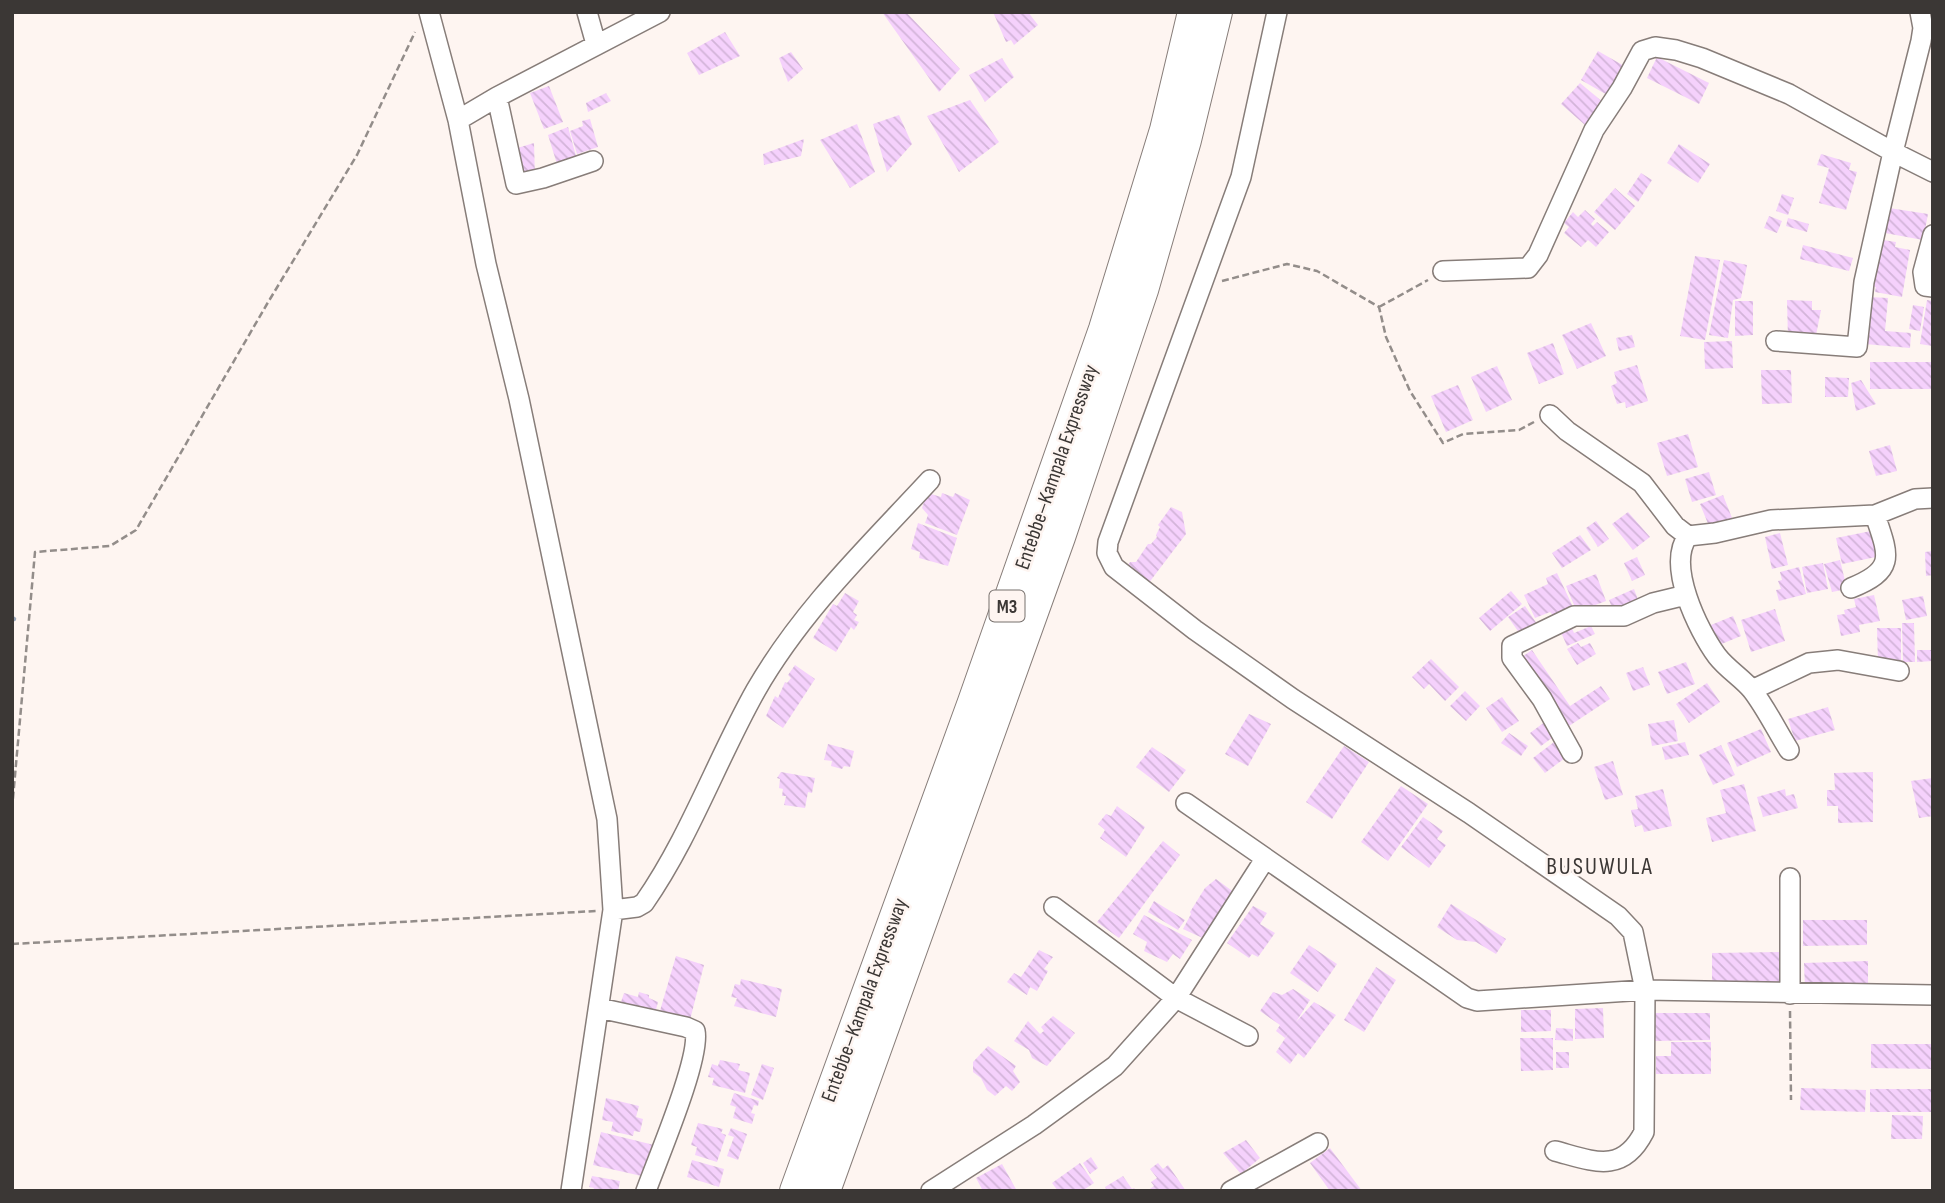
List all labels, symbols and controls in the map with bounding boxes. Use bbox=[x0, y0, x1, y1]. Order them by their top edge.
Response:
street label: Entebbe–Kampala Expressway bbox=[1010, 362, 1103, 573]
road number: M3 bbox=[990, 590, 1024, 622]
district label: BUSUWULA bbox=[1546, 852, 1654, 881]
street label: Entebbe–Kampala Expressway bbox=[816, 895, 913, 1105]

